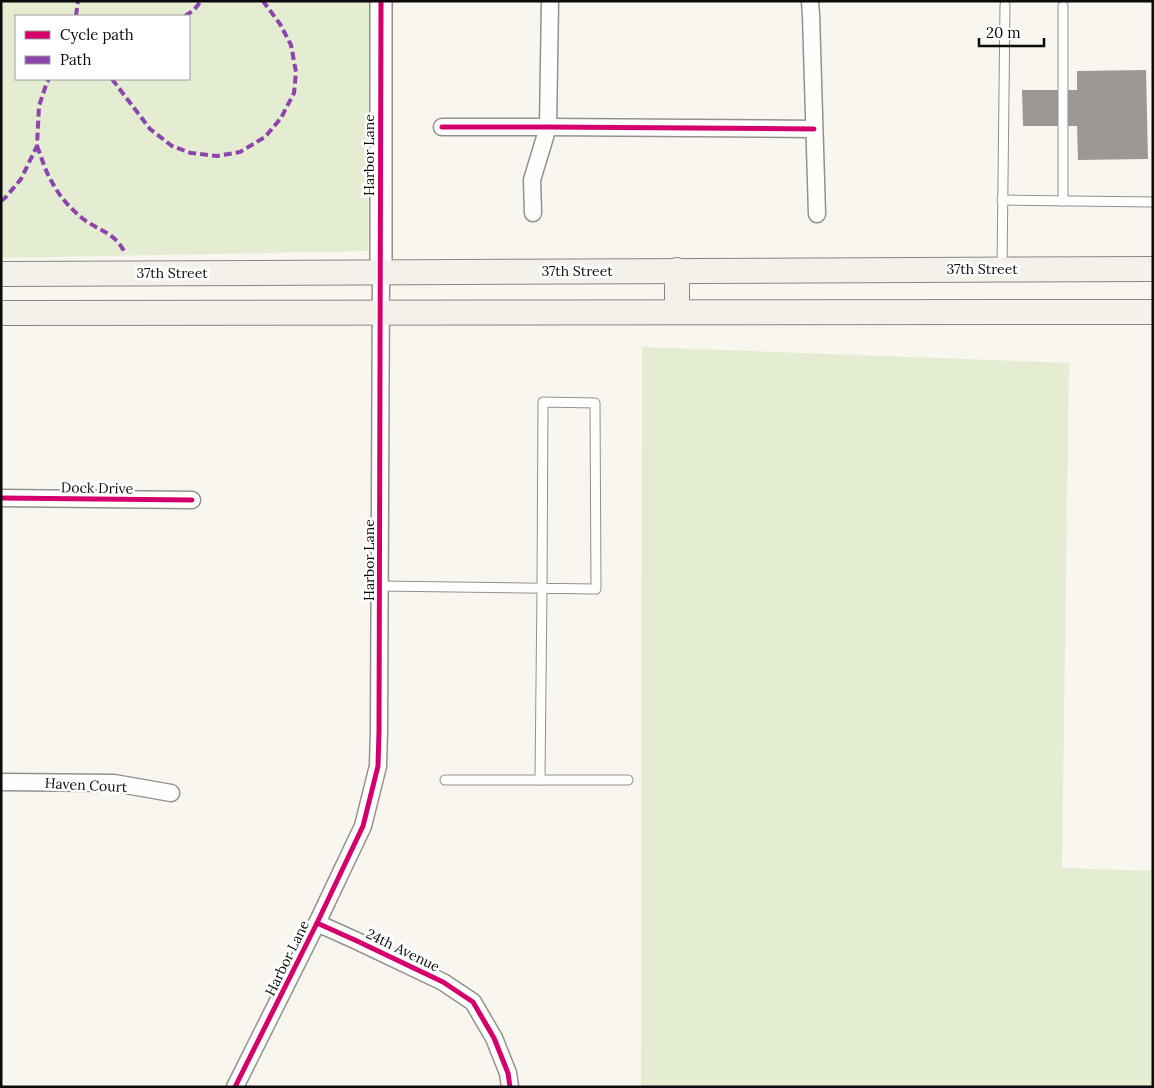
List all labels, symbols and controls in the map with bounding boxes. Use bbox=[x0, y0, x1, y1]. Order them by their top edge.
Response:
legend bbox=[15, 15, 190, 80]
scale bar bbox=[979, 15, 1044, 47]
text: 20 m bbox=[986, 23, 1021, 42]
text: Cycle path bbox=[60, 25, 134, 44]
text: Path bbox=[60, 50, 91, 69]
street label: Harbor Lane bbox=[360, 114, 378, 196]
street label: 37th Street bbox=[946, 260, 1018, 278]
street label: 37th Street bbox=[541, 262, 613, 280]
street label: 37th Street bbox=[136, 264, 208, 282]
street label: Dock Drive bbox=[61, 478, 134, 498]
street label: Harbor Lane bbox=[360, 519, 378, 601]
street label: Haven Court bbox=[44, 774, 128, 796]
street label: Harbor Lane bbox=[261, 917, 313, 999]
street label: 24th Avenue bbox=[363, 924, 443, 976]

